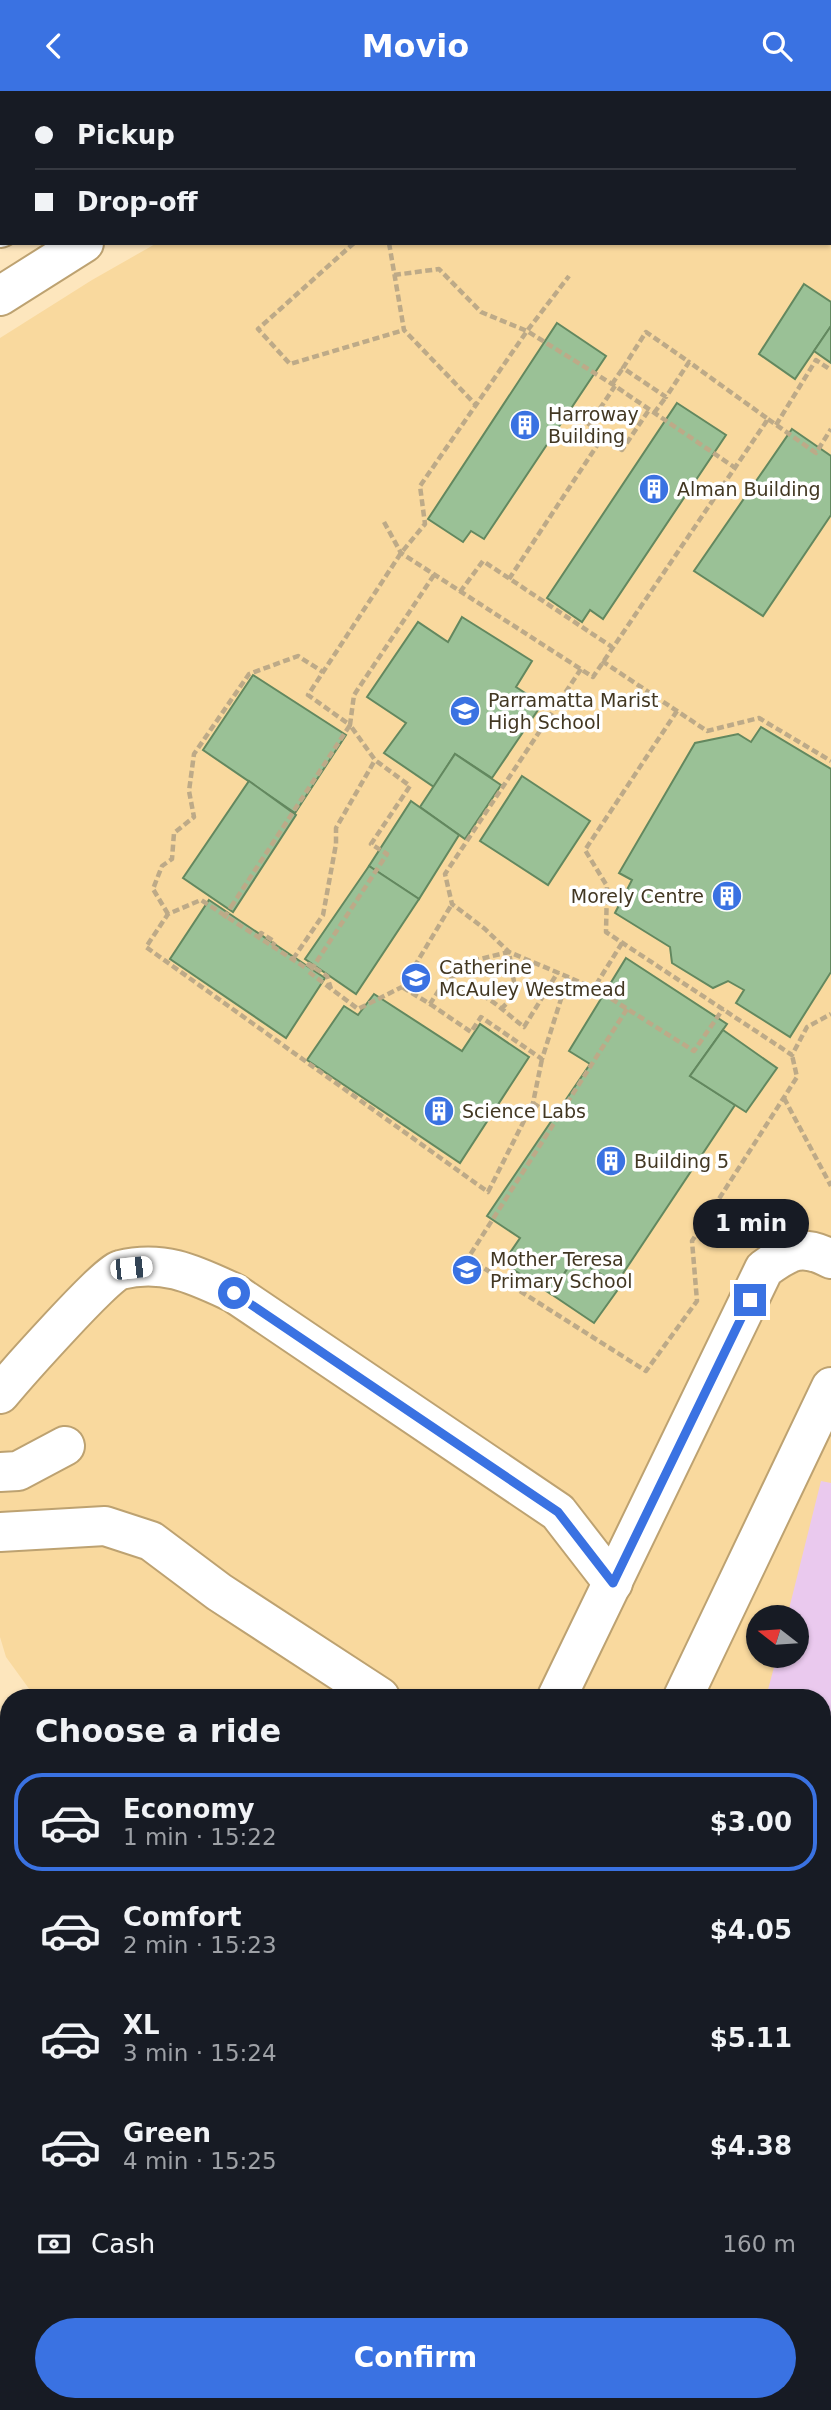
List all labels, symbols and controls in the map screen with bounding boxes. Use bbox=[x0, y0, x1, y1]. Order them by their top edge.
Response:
icon: back bbox=[35, 27, 73, 65]
text: Movio bbox=[362, 27, 469, 65]
icon: search bbox=[758, 27, 796, 65]
text: Pickup bbox=[77, 120, 175, 150]
text: Drop-off bbox=[77, 187, 198, 217]
place label: Harroway Building bbox=[548, 403, 639, 447]
building icon: Harroway Building bbox=[508, 408, 542, 442]
building icon: Alman Building bbox=[637, 472, 671, 506]
place label: Alman Building bbox=[677, 478, 821, 500]
place label: Parramatta Marist High School bbox=[488, 689, 658, 733]
school or university icon: Parramatta Marist High School bbox=[448, 694, 482, 728]
building icon: Morely Centre bbox=[710, 879, 744, 913]
place label: Morely Centre bbox=[571, 885, 704, 907]
place label: Catherine McAuley Westmead bbox=[439, 956, 626, 1000]
school or university icon: Catherine McAuley Westmead bbox=[399, 961, 433, 995]
building icon: Science Labs bbox=[422, 1094, 456, 1128]
place label: Science Labs bbox=[462, 1100, 586, 1122]
building icon: Building 5 bbox=[594, 1144, 628, 1178]
place label: Building 5 bbox=[634, 1150, 729, 1172]
callout: 1 min bbox=[692, 1199, 808, 1247]
text: 1 min bbox=[715, 1210, 787, 1236]
place label: Mother Teresa Primary School bbox=[490, 1248, 633, 1292]
school or university icon: Mother Teresa Primary School bbox=[450, 1253, 484, 1287]
car bbox=[110, 1255, 153, 1281]
route start bbox=[218, 1277, 250, 1309]
route end bbox=[734, 1284, 766, 1316]
north arrow bbox=[746, 1605, 808, 1668]
map controls bbox=[746, 1605, 809, 1668]
text: Choose a ride bbox=[35, 1712, 281, 1750]
icon: car bbox=[39, 1791, 102, 1854]
text: Economy bbox=[123, 1794, 254, 1824]
text: $3.00 bbox=[710, 1807, 792, 1837]
text: 1 min · 15:22 bbox=[123, 1824, 277, 1850]
icon: car bbox=[39, 1899, 102, 1962]
text: Comfort bbox=[123, 1902, 241, 1932]
text: $4.05 bbox=[710, 1915, 792, 1945]
text: 2 min · 15:23 bbox=[123, 1932, 277, 1958]
icon: car bbox=[39, 2007, 102, 2070]
text: XL bbox=[123, 2010, 160, 2040]
text: $5.11 bbox=[710, 2023, 792, 2053]
text: 3 min · 15:24 bbox=[123, 2040, 277, 2066]
icon: car bbox=[39, 2115, 102, 2178]
text: Green bbox=[123, 2118, 211, 2148]
text: $4.38 bbox=[710, 2131, 792, 2161]
text: 4 min · 15:25 bbox=[123, 2148, 277, 2174]
icon: cash bbox=[35, 2225, 73, 2263]
text: Cash bbox=[91, 2229, 155, 2259]
text: 160 m bbox=[722, 2231, 796, 2257]
button: Confirm bbox=[35, 2318, 796, 2398]

